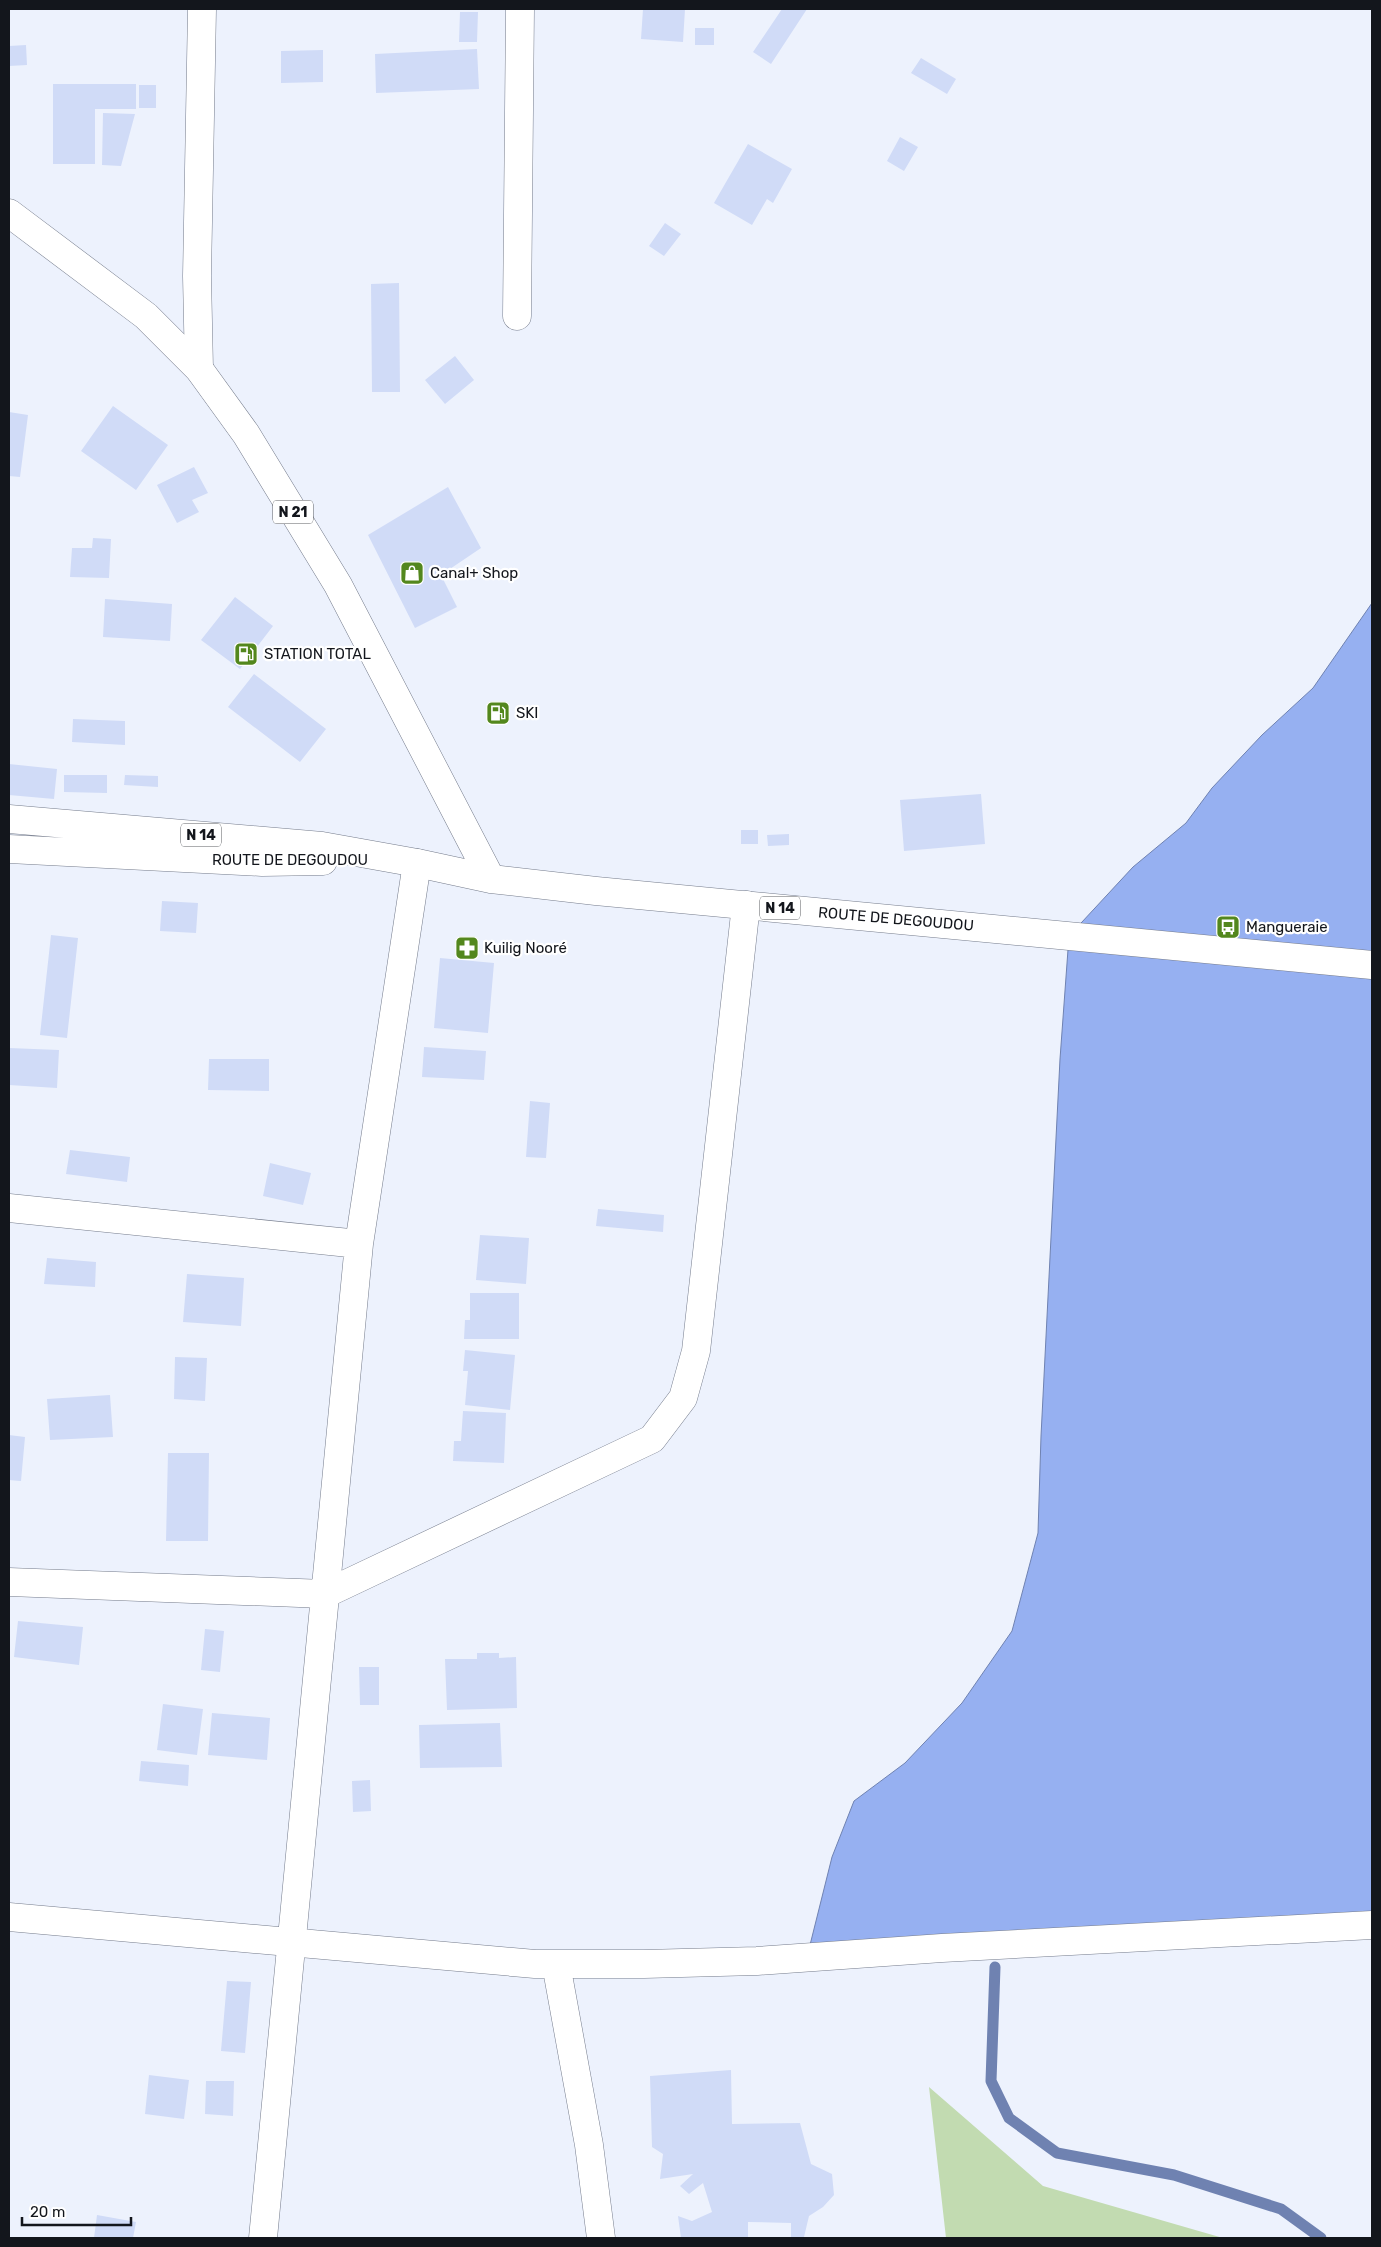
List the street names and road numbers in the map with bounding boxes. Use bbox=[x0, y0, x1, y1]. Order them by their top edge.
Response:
road number: N 21 bbox=[273, 501, 313, 524]
road number: N 14 bbox=[181, 824, 221, 846]
street label: ROUTE DE DEGOUDOU bbox=[212, 851, 368, 869]
road number: N 14 bbox=[760, 896, 800, 920]
street label: ROUTE DE DEGOUDOU bbox=[817, 903, 975, 935]

